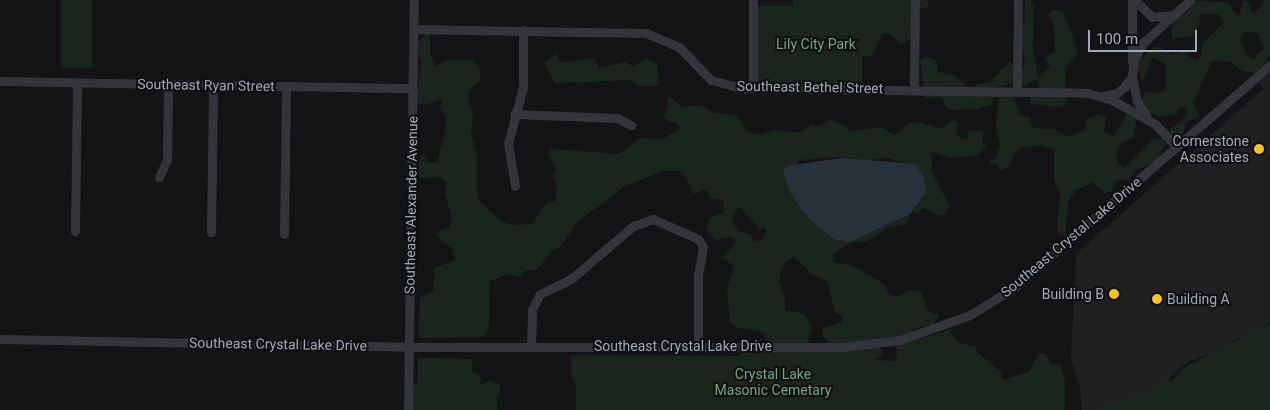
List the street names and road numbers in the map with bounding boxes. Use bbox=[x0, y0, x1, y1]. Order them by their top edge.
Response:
street label: Southeast Ryan Street bbox=[137, 75, 275, 95]
street label: Southeast Bethel Street bbox=[737, 77, 883, 97]
street label: Southeast Alexander Avenue bbox=[401, 116, 421, 294]
street label: Southeast Crystal Lake Drive bbox=[997, 173, 1145, 301]
street label: Southeast Crystal Lake Drive bbox=[189, 334, 367, 354]
street label: Southeast Crystal Lake Drive bbox=[594, 338, 772, 354]

